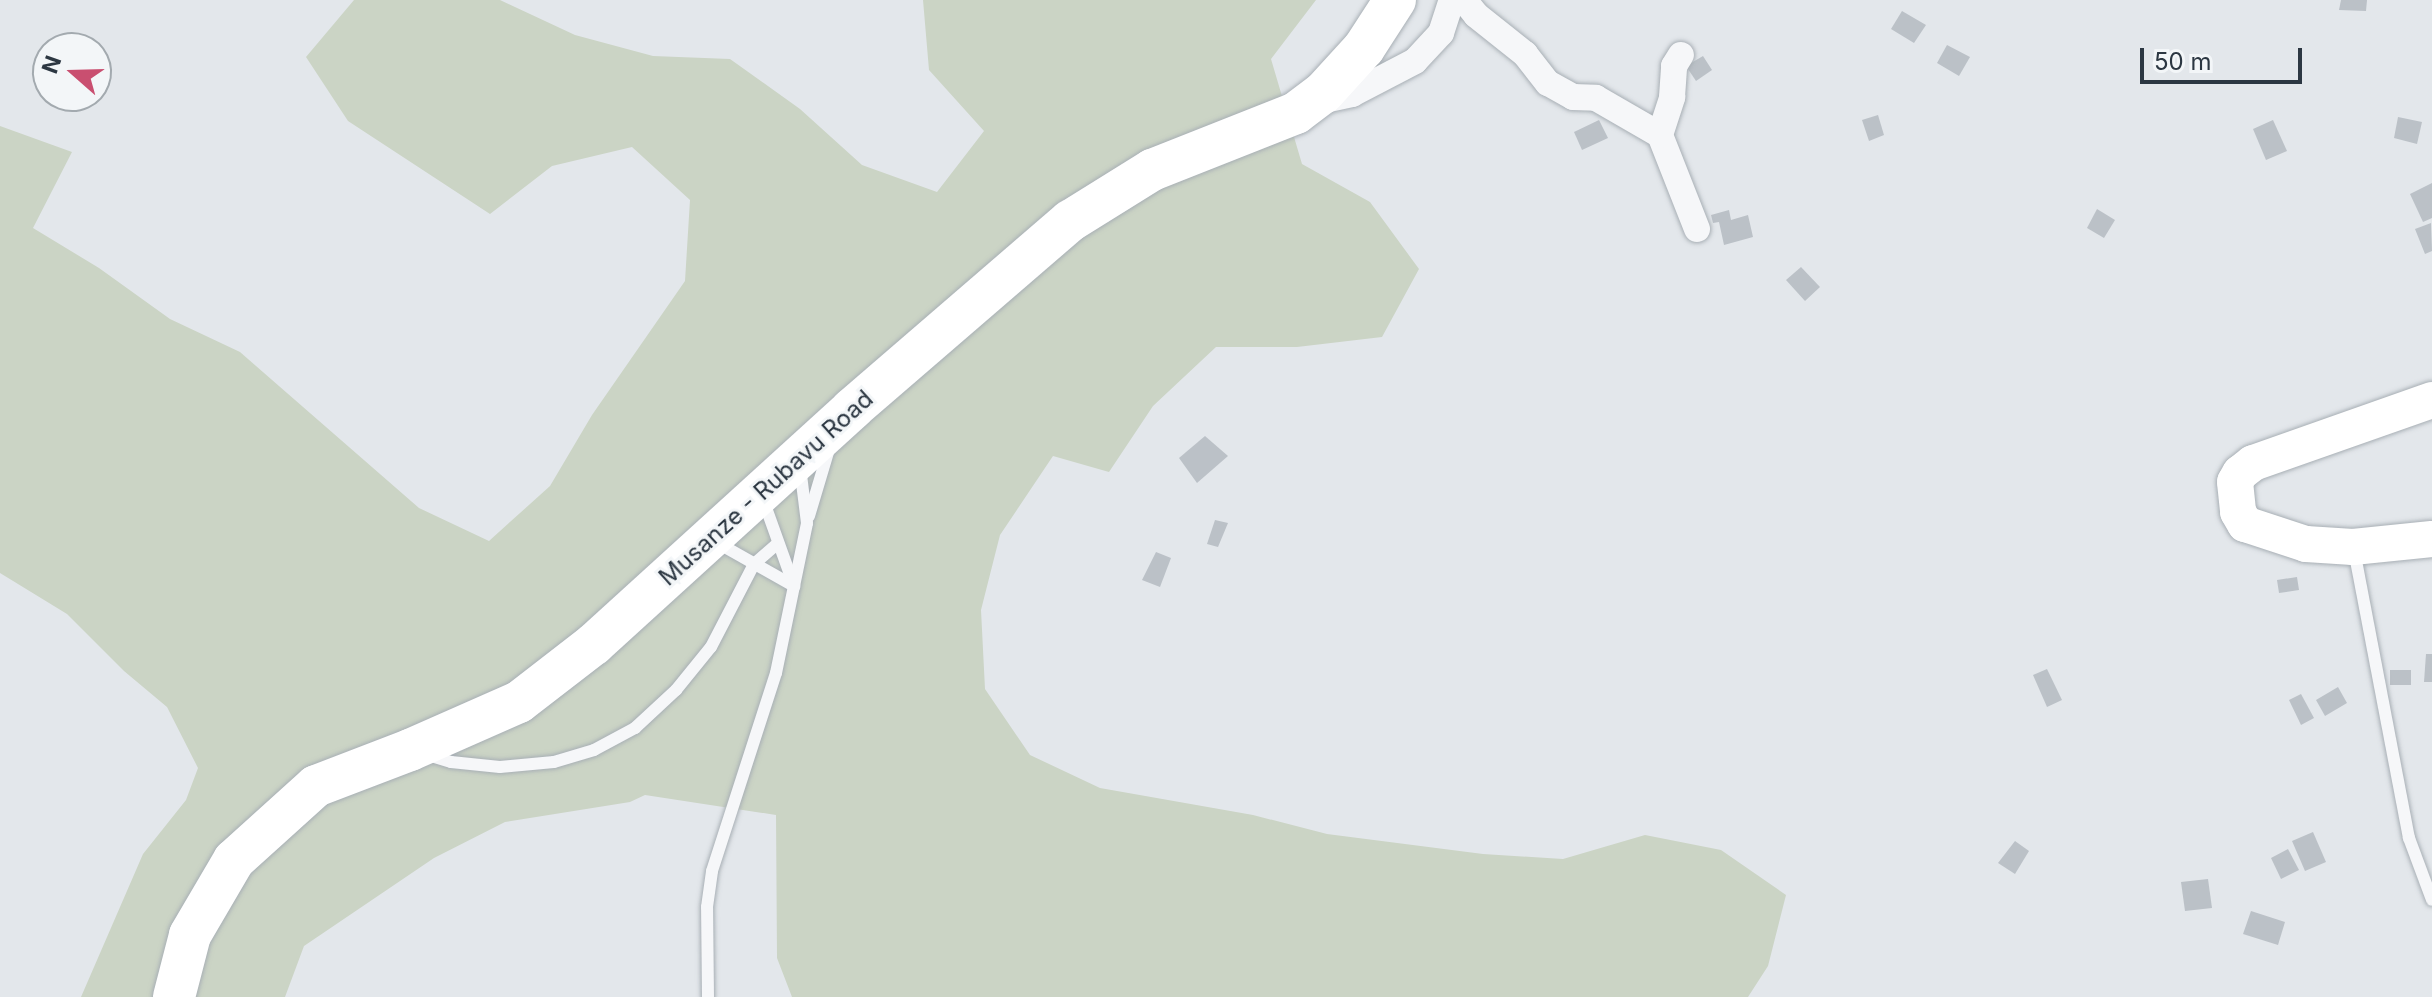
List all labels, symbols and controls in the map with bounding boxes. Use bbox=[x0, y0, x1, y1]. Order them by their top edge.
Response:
north arrow bbox=[32, 32, 112, 112]
scale bar bbox=[2144, 32, 2306, 82]
text: 50 m bbox=[2154, 47, 2212, 76]
text: N bbox=[36, 52, 66, 77]
street label: Musanze - Rubavu Road bbox=[653, 384, 879, 592]

